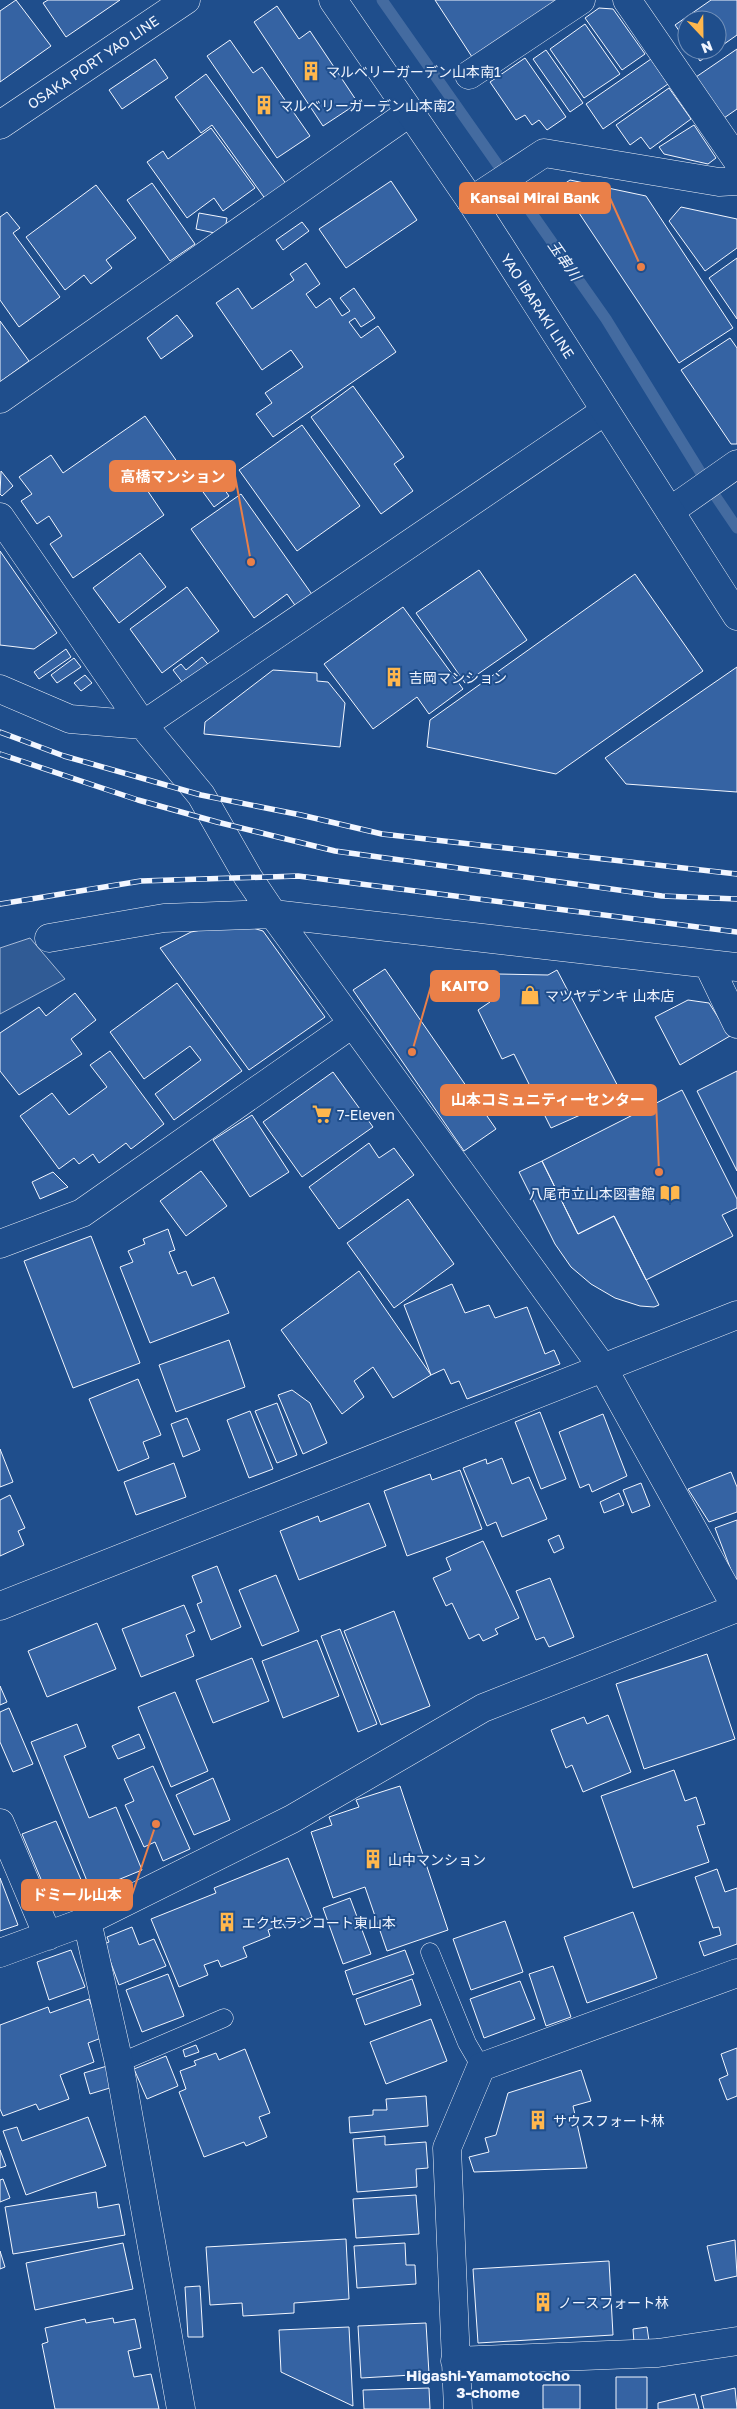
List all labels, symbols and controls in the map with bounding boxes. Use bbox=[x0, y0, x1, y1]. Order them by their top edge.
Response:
north arrow bbox=[677, 10, 727, 60]
street label: OSAKA PORT YAO LINE bbox=[24, 12, 162, 112]
text: N bbox=[699, 38, 715, 57]
building icon: マルベリーガーデン山本南1 bbox=[300, 60, 322, 82]
place label: マルベリーガーデン山本南1 bbox=[326, 63, 501, 80]
building icon: マルベリーガーデン山本南2 bbox=[253, 94, 275, 116]
place label: マルベリーガーデン山本南2 bbox=[279, 97, 455, 114]
callout: Kansai Mirai Bank bbox=[460, 183, 610, 213]
text: Kansai Mirai Bank bbox=[470, 188, 600, 206]
water label: 玉串川 bbox=[545, 236, 586, 285]
street label: YAO IBARAKI LINE bbox=[498, 250, 578, 362]
callout: 高橋マンション bbox=[110, 461, 235, 491]
text: 高橋マンション bbox=[120, 467, 226, 485]
building icon: 吉岡マンション bbox=[383, 666, 405, 688]
place label: 吉岡マンション bbox=[409, 669, 507, 686]
callout: KAITO bbox=[431, 971, 499, 1001]
text: KAITO bbox=[441, 976, 489, 994]
shop icon: マツヤデンキ 山本店 bbox=[519, 984, 541, 1006]
place label: マツヤデンキ 山本店 bbox=[545, 987, 675, 1004]
callout: 山本コミュニティーセンター bbox=[441, 1085, 656, 1115]
text: 山本コミュニティーセンター bbox=[451, 1090, 645, 1108]
supermarket icon: 7-Eleven bbox=[311, 1103, 333, 1125]
place label: 7-Eleven bbox=[337, 1106, 395, 1123]
library icon: 八尾市立山本図書館 bbox=[659, 1182, 681, 1204]
place label: 八尾市立山本図書館 bbox=[529, 1185, 655, 1202]
building icon: 山中マンション bbox=[362, 1848, 384, 1870]
place label: 山中マンション bbox=[388, 1851, 486, 1868]
callout: ドミール山本 bbox=[22, 1880, 132, 1910]
text: ドミール山本 bbox=[32, 1885, 122, 1903]
building icon: エクセランコート東山本 bbox=[216, 1911, 238, 1933]
place label: エクセランコート東山本 bbox=[242, 1914, 396, 1931]
building icon: サウスフォート林 bbox=[527, 2109, 549, 2131]
place label: サウスフォート林 bbox=[553, 2112, 665, 2129]
building icon: ノースフォート林 bbox=[532, 2291, 554, 2313]
place label: ノースフォート林 bbox=[558, 2294, 669, 2311]
district label: Higashi-Yamamotocho 3-chome bbox=[406, 2366, 570, 2401]

